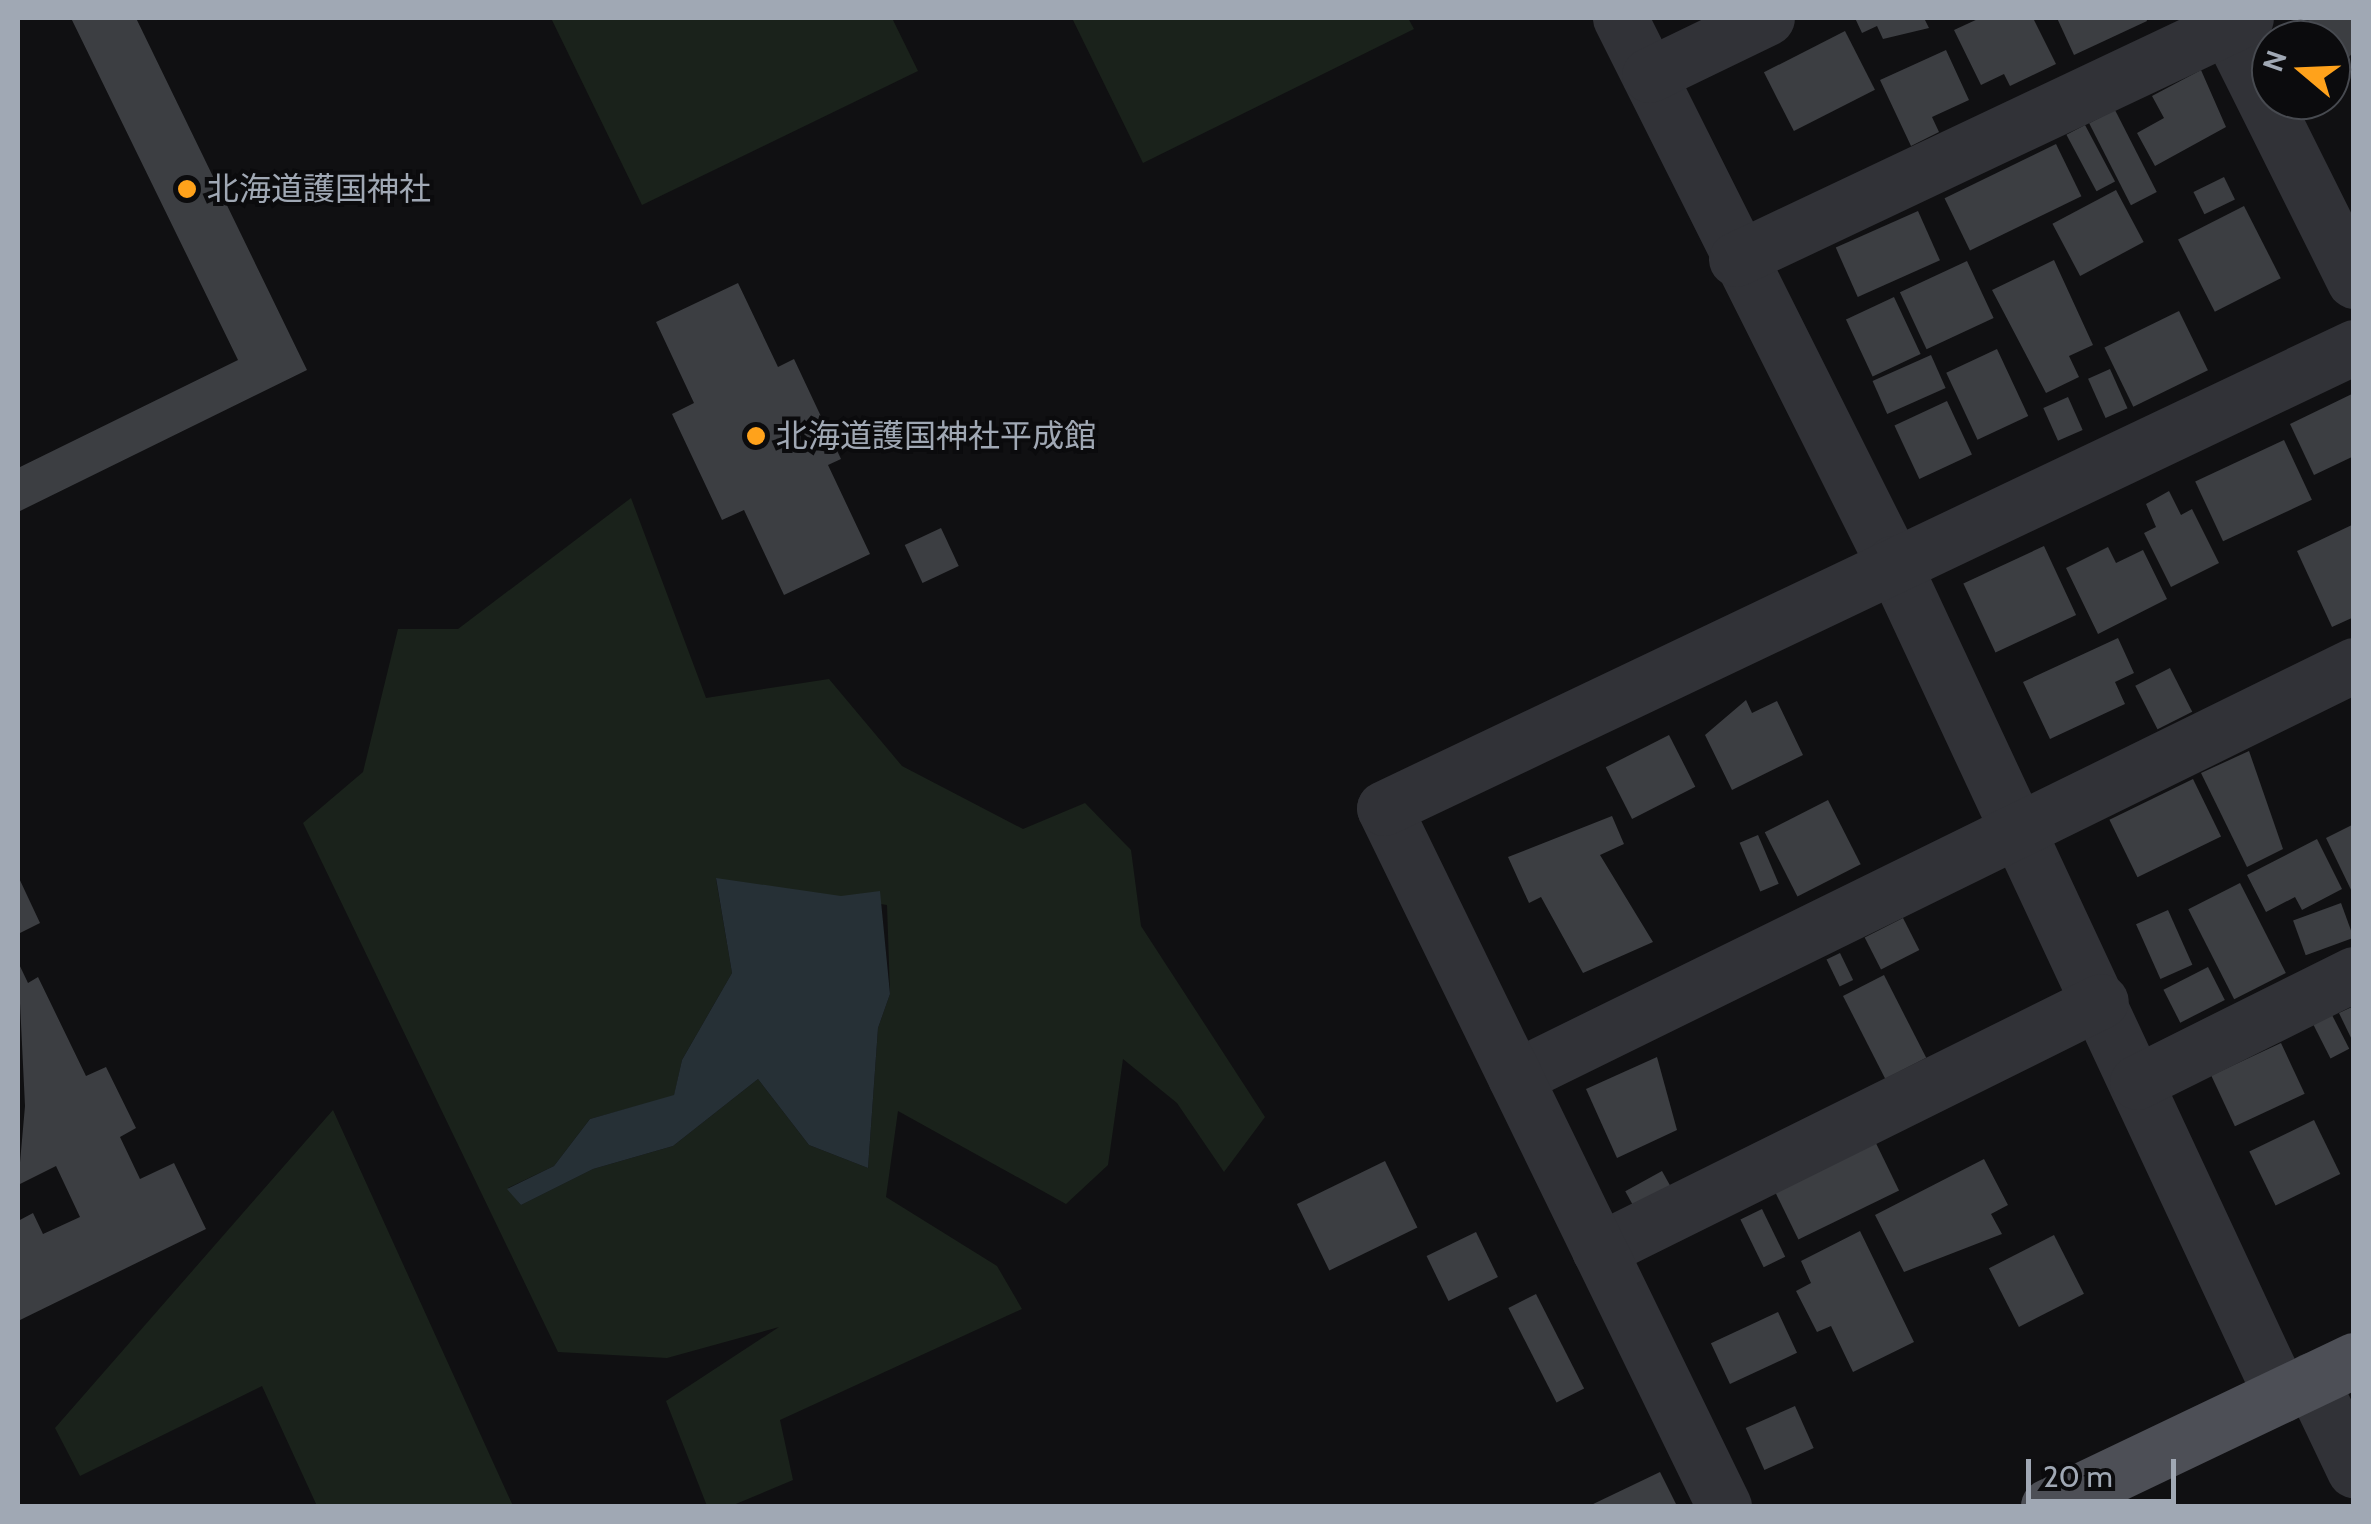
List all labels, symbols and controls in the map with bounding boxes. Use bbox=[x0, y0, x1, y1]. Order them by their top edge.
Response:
north arrow bbox=[2251, 20, 2351, 120]
text: N bbox=[2255, 46, 2294, 76]
place label: 北海道護国神社 bbox=[207, 170, 431, 208]
marker: 北海道護国神社 bbox=[176, 178, 198, 200]
place label: 北海道護国神社平成館 bbox=[776, 417, 1096, 455]
marker: 北海道護国神社平成館 bbox=[745, 425, 767, 447]
scale bar bbox=[2031, 1439, 2181, 1501]
text: 20 m bbox=[2043, 1458, 2113, 1495]

